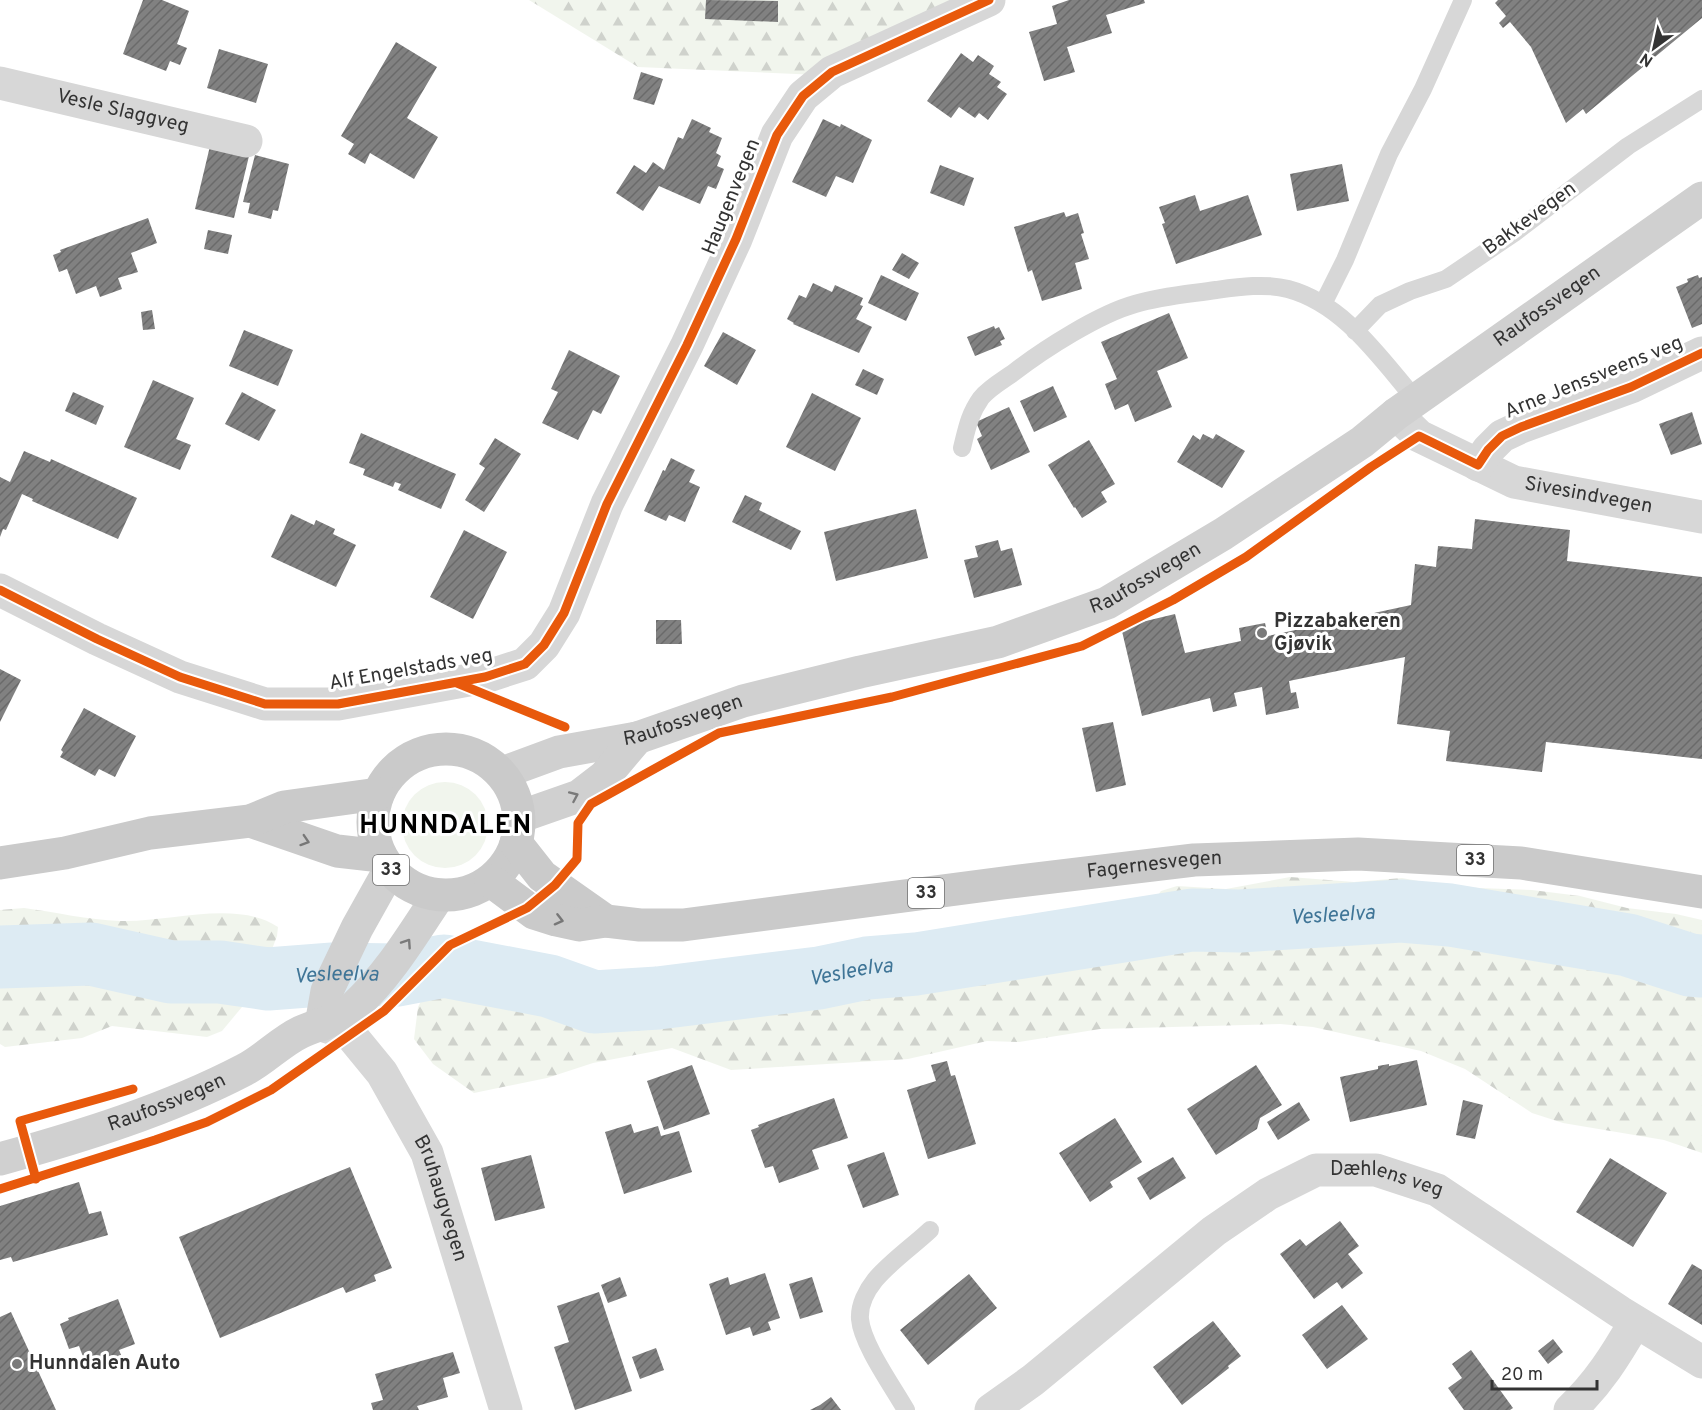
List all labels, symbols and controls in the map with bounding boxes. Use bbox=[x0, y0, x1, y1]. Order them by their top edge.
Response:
north arrow bbox=[1624, 18, 1684, 78]
text: N bbox=[1637, 47, 1657, 70]
street label: Vesle Slaggveg bbox=[54, 84, 191, 140]
street label: Haugenvegen bbox=[697, 135, 767, 259]
street label: Bakkevegen bbox=[1478, 176, 1582, 262]
street label: Raufossvegen bbox=[1489, 260, 1606, 354]
street label: Arne Jenssveens veg bbox=[1501, 330, 1687, 426]
street label: Sivesindvegen bbox=[1522, 471, 1655, 520]
street label: Raufossvegen bbox=[1086, 537, 1206, 621]
place label: Pizzabakeren Gjøvik bbox=[1274, 609, 1401, 658]
marker: Pizzabakeren Gjøvik bbox=[1255, 626, 1269, 640]
street label: Alf Engelstads veg bbox=[327, 643, 495, 697]
street label: Raufossvegen bbox=[621, 689, 747, 753]
one-way arrow bbox=[568, 792, 579, 804]
district label: HUNNDALEN bbox=[359, 810, 533, 843]
one-way arrow bbox=[299, 833, 310, 846]
road number: 33 bbox=[1457, 845, 1493, 875]
street label: Fagernesvegen bbox=[1085, 846, 1223, 886]
road number: 33 bbox=[373, 855, 409, 885]
road number: 33 bbox=[908, 878, 944, 908]
water label: Vesleelva bbox=[1289, 899, 1376, 931]
one-way arrow bbox=[553, 913, 564, 925]
one-way arrow bbox=[400, 939, 411, 950]
water label: Vesleelva bbox=[807, 952, 894, 993]
water label: Vesleelva bbox=[293, 960, 379, 990]
street label: Raufossvegen bbox=[104, 1068, 230, 1139]
street label: Bruhaugvegen bbox=[407, 1131, 473, 1265]
street label: Dæhlens veg bbox=[1330, 1157, 1446, 1204]
place label: Hunndalen Auto bbox=[29, 1351, 180, 1377]
scale bar bbox=[1492, 1353, 1597, 1391]
marker: Hunndalen Auto bbox=[10, 1357, 24, 1371]
text: 20 m bbox=[1501, 1364, 1543, 1387]

